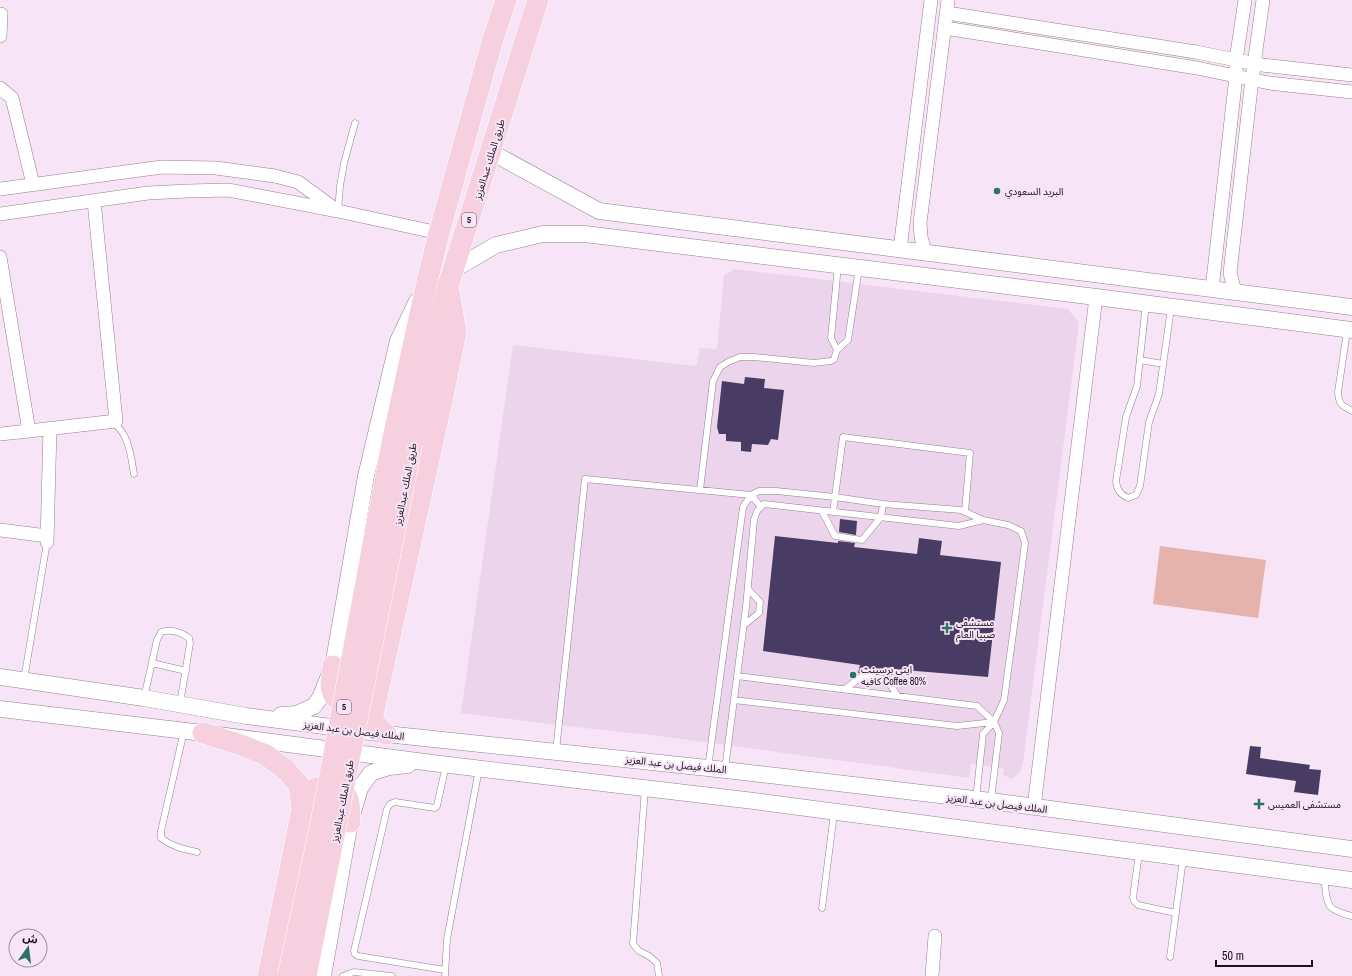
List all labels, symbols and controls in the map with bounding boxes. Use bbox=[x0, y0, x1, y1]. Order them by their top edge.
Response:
street label: طريق الملك عبدالعزيز bbox=[471, 117, 508, 202]
place label: البريد السعودي bbox=[1005, 185, 1063, 199]
marker: البريد السعودي bbox=[992, 186, 1002, 196]
road number: 5 bbox=[462, 213, 476, 227]
street label: طريق الملك عبدالعزيز bbox=[391, 442, 420, 527]
place label: مستشفى صبيا العام bbox=[956, 616, 995, 643]
marker: مستشفى صبيا العام bbox=[941, 622, 953, 634]
place label: ايتي برسينت كافيه Coffee 80% bbox=[861, 663, 926, 688]
marker: ايتي برسينت كافيه Coffee 80% bbox=[848, 670, 858, 680]
road number: 5 bbox=[337, 700, 351, 714]
street label: الملك فيصل بن عبد العزيز bbox=[302, 718, 405, 743]
street label: الملك فيصل بن عبد العزيز bbox=[624, 753, 727, 776]
street label: طريق الملك عبدالعزيز bbox=[328, 759, 357, 844]
street label: الملك فيصل بن عبد العزيز bbox=[945, 791, 1048, 816]
marker: مستشفى العميس bbox=[1253, 798, 1265, 810]
place label: مستشفى العميس bbox=[1268, 798, 1341, 811]
north arrow bbox=[8, 928, 48, 968]
text: ش bbox=[21, 930, 39, 947]
scale bar bbox=[1216, 942, 1312, 968]
text: 50 m bbox=[1222, 948, 1244, 964]

